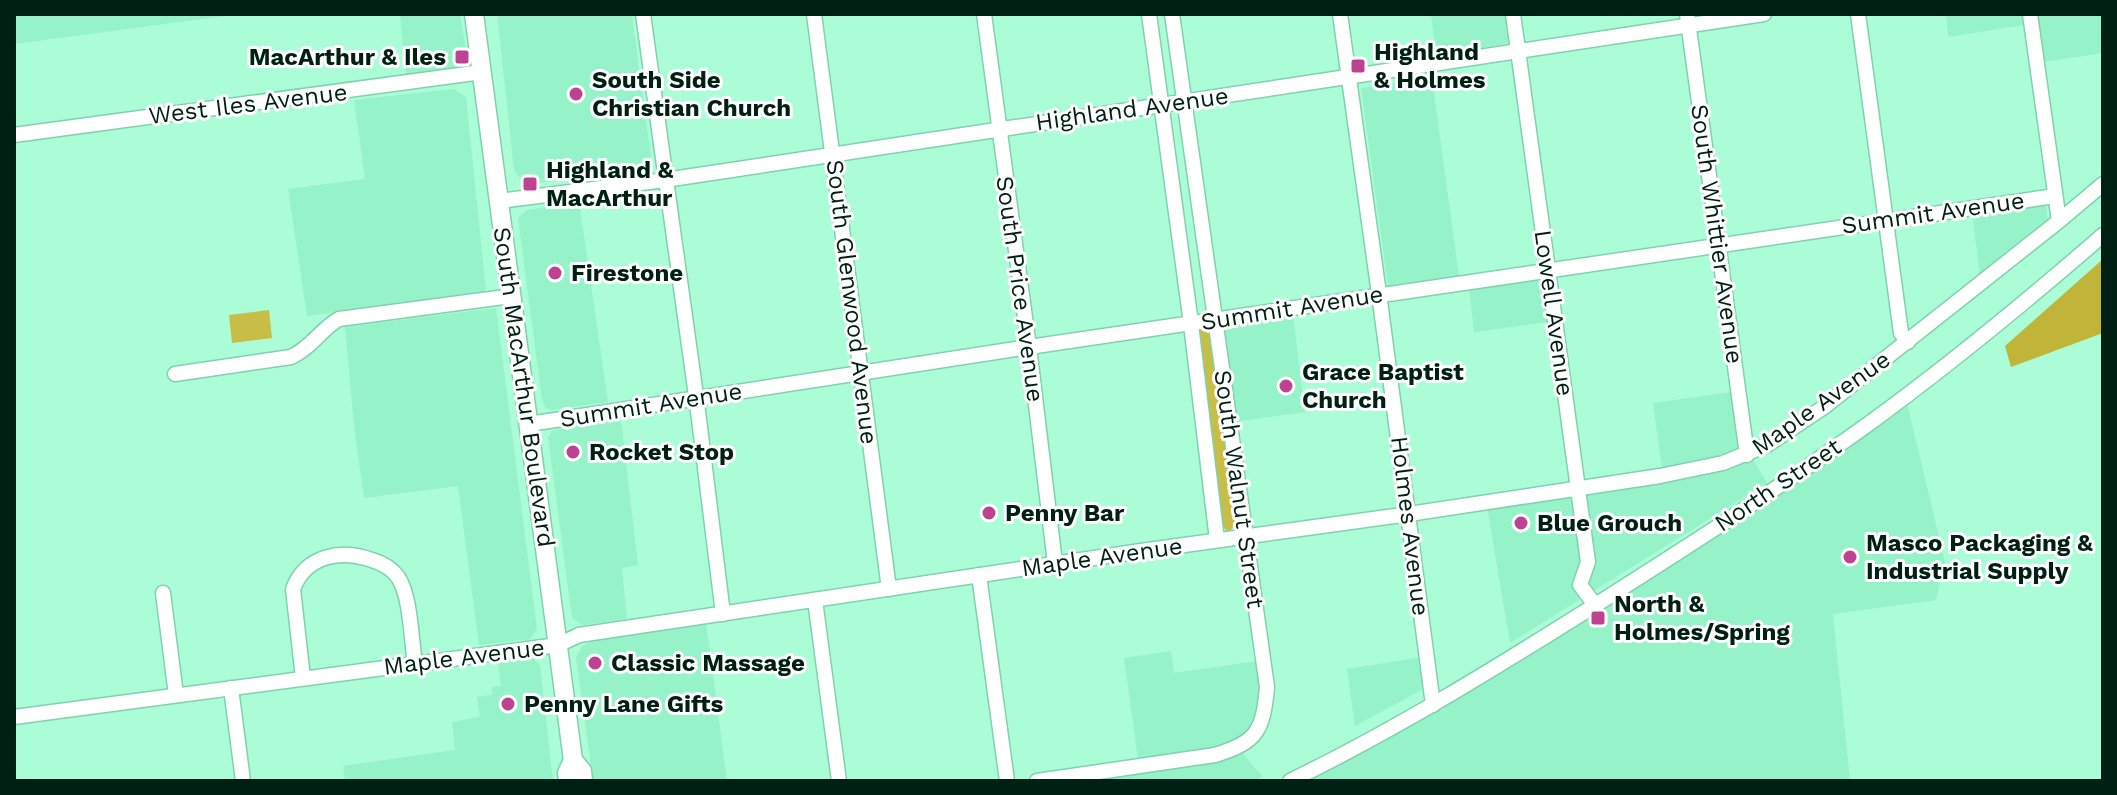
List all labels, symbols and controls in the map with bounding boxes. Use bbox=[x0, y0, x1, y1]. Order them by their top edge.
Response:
place label: Highland & Holmes bbox=[1374, 38, 1486, 94]
place label: MacArthur & Iles bbox=[249, 43, 446, 71]
marker: MacArthur & Iles bbox=[453, 48, 471, 66]
marker: Highland & Holmes bbox=[1349, 57, 1367, 75]
place label: South Side Christian Church bbox=[592, 66, 791, 122]
street label: West Iles Avenue bbox=[147, 78, 349, 130]
street label: Highland Avenue bbox=[1034, 82, 1230, 136]
marker: South Side Christian Church bbox=[567, 85, 585, 103]
street label: South Whittier Avenue bbox=[1685, 103, 1749, 365]
place label: Highland & MacArthur bbox=[546, 156, 674, 212]
street label: South Glenwood Avenue bbox=[821, 158, 883, 446]
street label: South Price Avenue bbox=[990, 174, 1050, 404]
marker: Highland & MacArthur bbox=[521, 175, 539, 193]
street label: Summit Avenue bbox=[1840, 186, 2026, 240]
street label: South MacArthur Boulevard bbox=[488, 225, 560, 549]
street label: Lowell Avenue bbox=[1528, 228, 1580, 398]
place label: Firestone bbox=[571, 259, 683, 287]
marker: Firestone bbox=[546, 264, 564, 282]
street label: Summit Avenue bbox=[1199, 280, 1385, 336]
street label: Maple Avenue bbox=[1746, 345, 1896, 461]
place label: Grace Baptist Church bbox=[1302, 358, 1464, 414]
street label: South Walnut Street bbox=[1208, 368, 1270, 610]
street label: Summit Avenue bbox=[558, 377, 744, 433]
marker: Grace Baptist Church bbox=[1277, 377, 1295, 395]
street label: North Street bbox=[1710, 433, 1846, 537]
street label: Holmes Avenue bbox=[1385, 435, 1435, 617]
place label: Rocket Stop bbox=[589, 438, 734, 466]
marker: Rocket Stop bbox=[564, 443, 582, 461]
place label: Penny Bar bbox=[1005, 499, 1125, 527]
marker: Penny Bar bbox=[980, 504, 998, 522]
place label: Blue Grouch bbox=[1537, 509, 1682, 537]
marker: Blue Grouch bbox=[1512, 514, 1530, 532]
place label: Masco Packaging & Industrial Supply bbox=[1866, 529, 2093, 585]
street label: Maple Avenue bbox=[1020, 532, 1184, 582]
marker: Masco Packaging & Industrial Supply bbox=[1841, 548, 1859, 566]
place label: North & Holmes/Spring bbox=[1614, 590, 1790, 646]
marker: North & Holmes/Spring bbox=[1589, 609, 1607, 627]
street label: Maple Avenue bbox=[382, 633, 546, 681]
place label: Classic Massage bbox=[611, 649, 805, 677]
marker: Classic Massage bbox=[586, 654, 604, 672]
place label: Penny Lane Gifts bbox=[524, 690, 724, 718]
marker: Penny Lane Gifts bbox=[499, 695, 517, 713]

